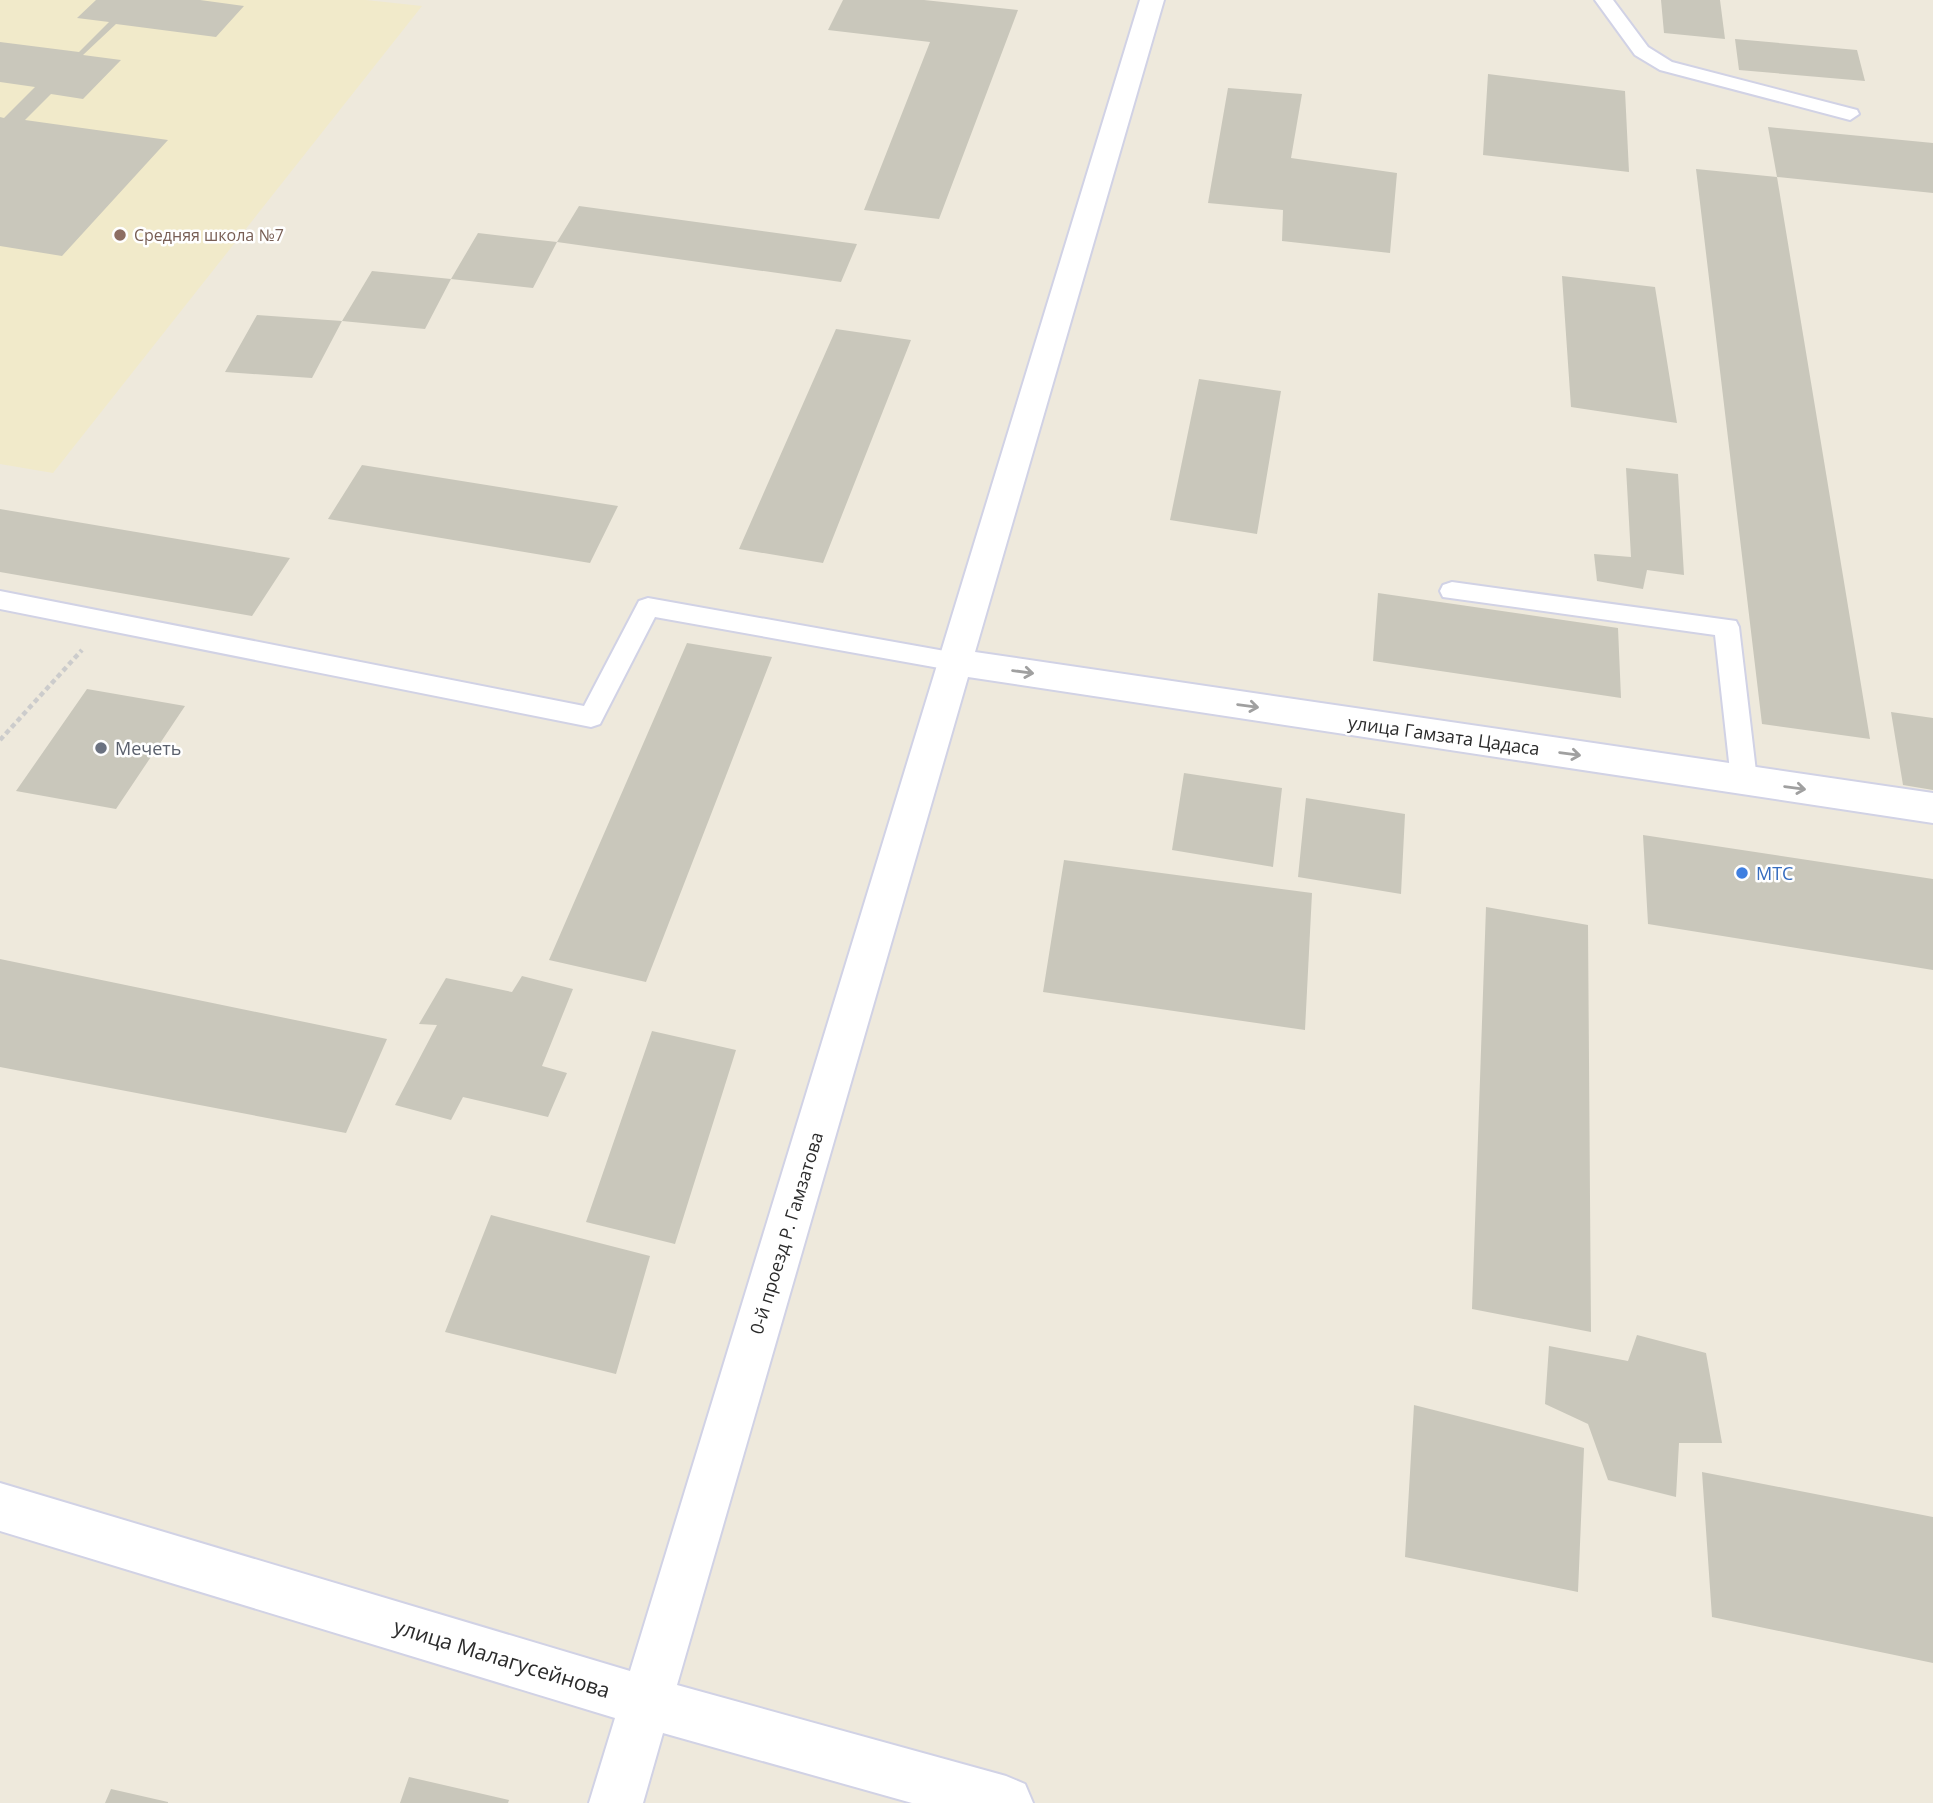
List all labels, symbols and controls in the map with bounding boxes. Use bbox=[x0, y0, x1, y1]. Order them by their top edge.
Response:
place label: Средняя школа №7 bbox=[134, 224, 284, 246]
marker: Средняя школа №7 bbox=[112, 227, 128, 243]
one-way arrow bbox=[1011, 666, 1034, 679]
one-way arrow bbox=[1236, 700, 1259, 713]
street label: улица Гамзата Цадаса bbox=[1347, 710, 1541, 760]
place label: Мечеть bbox=[115, 736, 181, 760]
marker: Мечеть bbox=[93, 740, 109, 756]
one-way arrow bbox=[1558, 748, 1581, 761]
one-way arrow bbox=[1783, 781, 1806, 794]
place label: МТС bbox=[1756, 861, 1793, 885]
marker: МТС bbox=[1734, 865, 1750, 881]
street label: 0-й проезд Р. Гамзатова bbox=[744, 1129, 828, 1337]
street label: улица Малагусейнова bbox=[390, 1612, 614, 1704]

